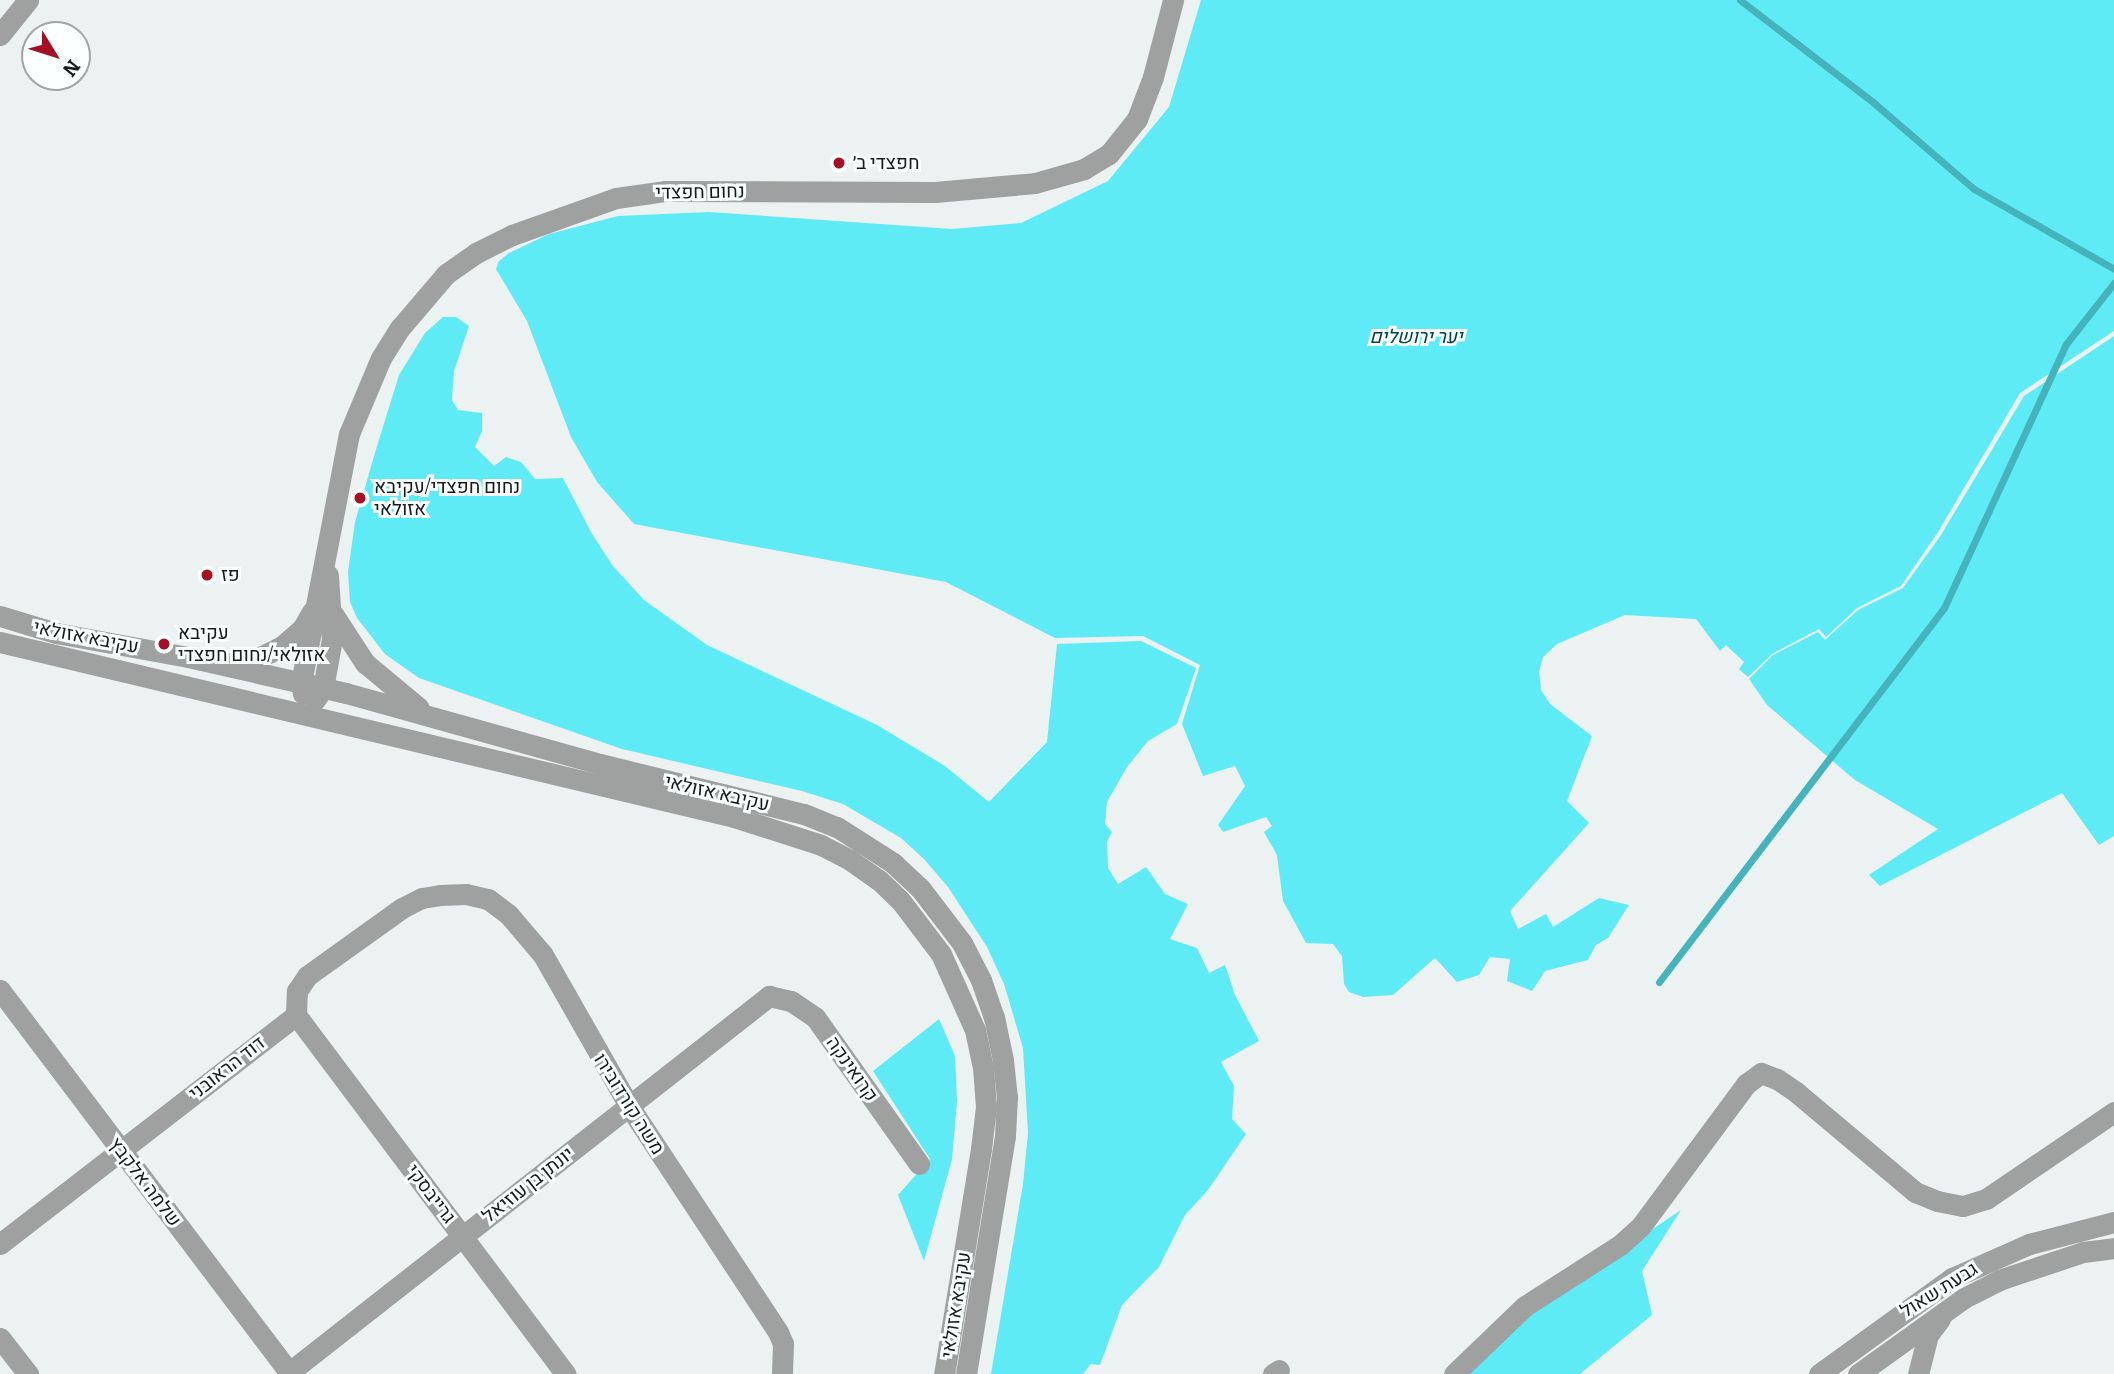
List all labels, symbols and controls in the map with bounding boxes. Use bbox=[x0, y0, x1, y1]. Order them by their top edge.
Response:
north arrow bbox=[21, 21, 91, 91]
text: N bbox=[58, 55, 85, 81]
place label: חפצדי ב׳ bbox=[853, 152, 919, 174]
marker: חפצדי ב׳ bbox=[831, 155, 847, 171]
street label: נחום חפצדי bbox=[655, 180, 745, 204]
park label: יער ירושלים bbox=[1369, 326, 1463, 348]
place label: נחום חפצדי/עקיבא אזולאי bbox=[374, 476, 520, 520]
marker: נחום חפצדי/עקיבא אזולאי bbox=[352, 490, 368, 506]
place label: פז bbox=[221, 564, 240, 586]
marker: פז bbox=[199, 567, 215, 583]
street label: עקיבא אזולאי bbox=[31, 616, 141, 658]
place label: עקיבא אזולאי/נחום חפצדי bbox=[178, 622, 326, 666]
marker: עקיבא אזולאי/נחום חפצדי bbox=[156, 636, 172, 652]
street label: עקיבא אזולאי bbox=[662, 770, 772, 816]
street label: דוד הראובני bbox=[184, 1031, 270, 1105]
street label: קרואינקה bbox=[821, 1032, 883, 1106]
street label: משה קורדובירו bbox=[589, 1049, 669, 1159]
street label: שלמה אלקבץ bbox=[104, 1133, 186, 1231]
street label: יונתן בן עוזיאל bbox=[478, 1142, 578, 1228]
street label: גרייבסקי bbox=[401, 1160, 461, 1228]
street label: עקיבא אזולאי bbox=[936, 1251, 976, 1359]
street label: גבעת שאול bbox=[1896, 1257, 1982, 1323]

